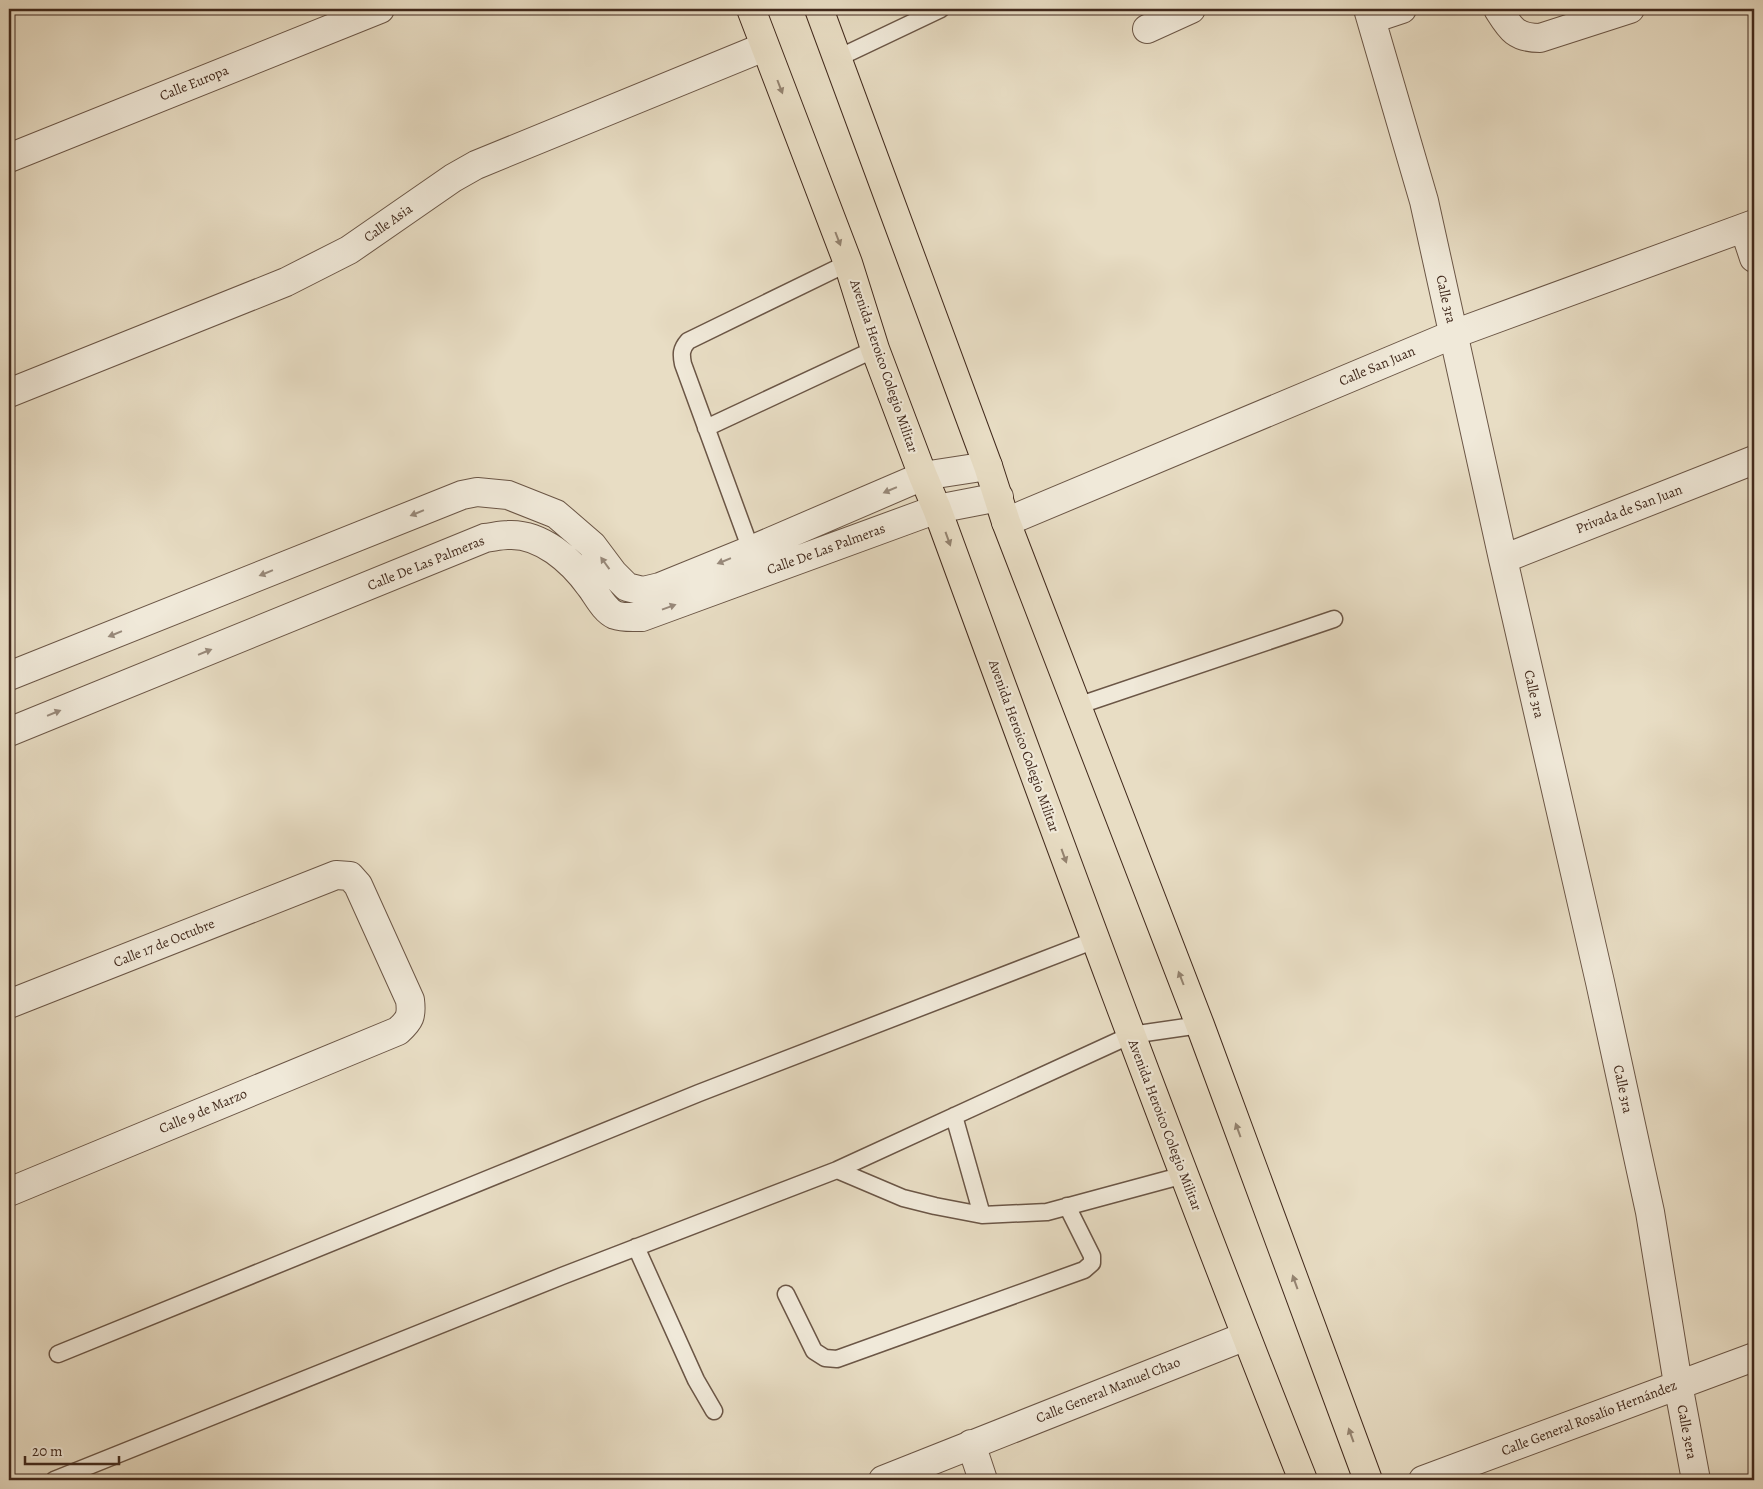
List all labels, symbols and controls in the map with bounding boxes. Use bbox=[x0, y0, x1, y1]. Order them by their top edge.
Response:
street label: Calle Europa bbox=[157, 60, 232, 105]
one-way arrow bbox=[776, 80, 784, 95]
street label: Calle Asia bbox=[360, 199, 417, 247]
one-way arrow bbox=[835, 232, 843, 246]
street label: Calle 3ra bbox=[1431, 273, 1461, 325]
street label: Avenida Heroico Colegio Militar bbox=[845, 276, 923, 456]
street label: Calle San Juan bbox=[1336, 341, 1418, 391]
street label: Privada de San Juan bbox=[1573, 480, 1685, 538]
one-way arrow bbox=[883, 487, 897, 495]
one-way arrow bbox=[409, 510, 424, 518]
street label: Calle De Las Palmeras bbox=[764, 519, 888, 579]
street label: Calle De Las Palmeras bbox=[365, 531, 487, 595]
one-way arrow bbox=[944, 532, 952, 547]
one-way arrow bbox=[600, 556, 610, 570]
one-way arrow bbox=[717, 557, 732, 565]
one-way arrow bbox=[259, 570, 273, 578]
one-way arrow bbox=[662, 603, 677, 611]
one-way arrow bbox=[108, 630, 122, 638]
one-way arrow bbox=[197, 648, 212, 655]
street label: Avenida Heroico Colegio Militar bbox=[984, 656, 1064, 835]
street label: Calle 3ra bbox=[1519, 668, 1549, 720]
one-way arrow bbox=[47, 709, 61, 717]
one-way arrow bbox=[1060, 849, 1068, 864]
street label: Calle 17 de Octubre bbox=[111, 914, 217, 972]
one-way arrow bbox=[1177, 970, 1184, 985]
street label: Avenida Heroico Colegio Militar bbox=[1123, 1036, 1207, 1214]
street label: Calle 3ra bbox=[1609, 1063, 1637, 1115]
street label: Calle 9 de Marzo bbox=[156, 1084, 250, 1138]
one-way arrow bbox=[1234, 1122, 1242, 1137]
one-way arrow bbox=[1291, 1274, 1299, 1289]
street label: Calle General Manuel Chao bbox=[1033, 1352, 1183, 1428]
street label: Calle General Rosalío Hernández bbox=[1498, 1376, 1680, 1460]
street label: Calle 3era bbox=[1672, 1403, 1702, 1461]
one-way arrow bbox=[1347, 1427, 1354, 1442]
scale bar bbox=[25, 1434, 119, 1466]
text: 20 m bbox=[32, 1441, 63, 1461]

